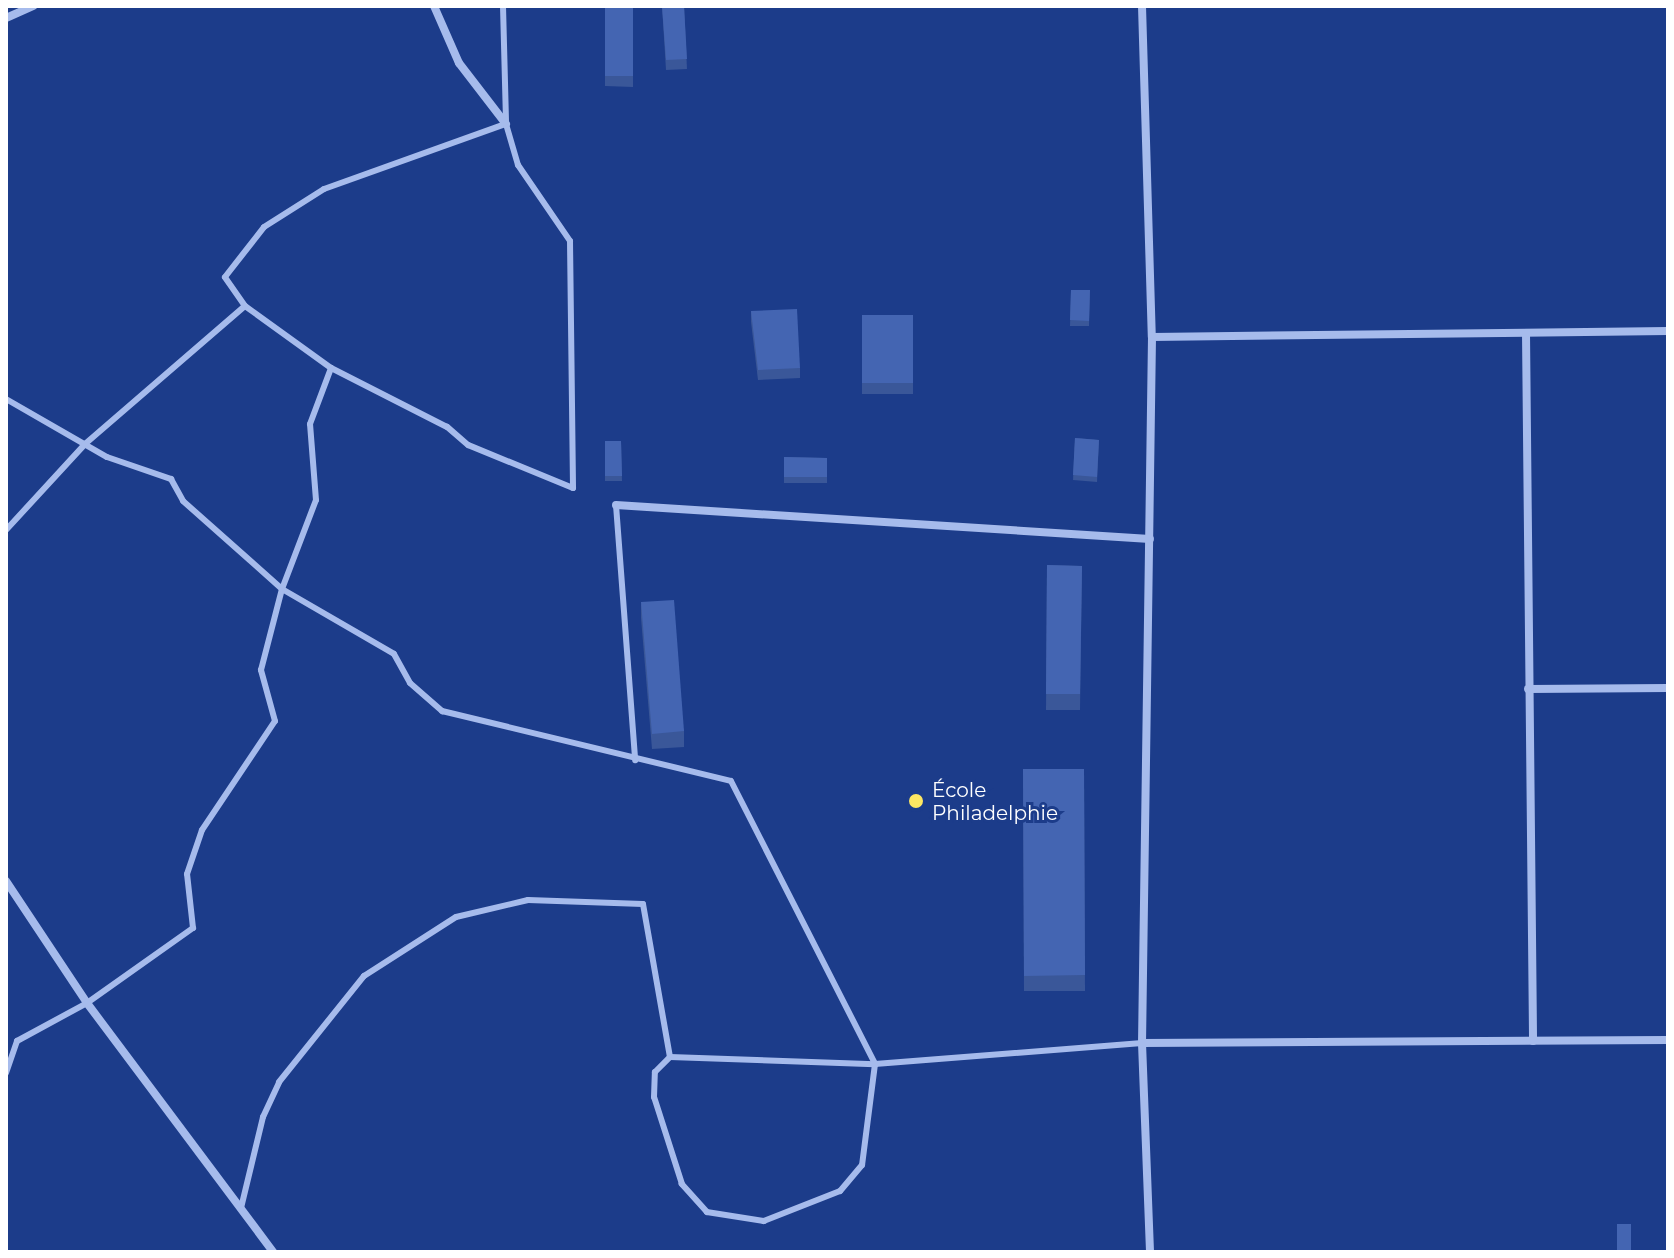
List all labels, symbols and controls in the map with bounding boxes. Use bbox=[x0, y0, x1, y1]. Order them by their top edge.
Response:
place label: École Philadelphie bbox=[932, 778, 1058, 825]
marker: École Philadelphie bbox=[907, 792, 925, 810]

